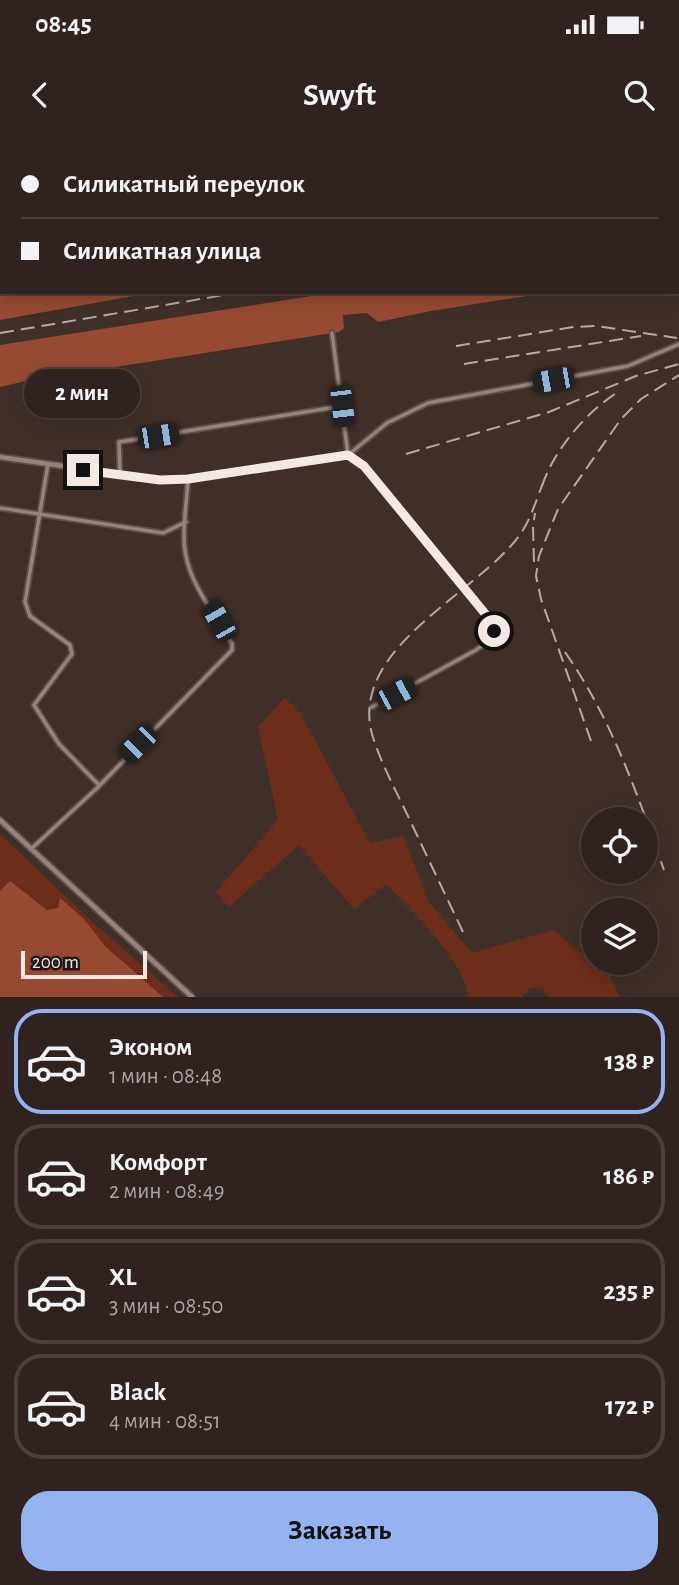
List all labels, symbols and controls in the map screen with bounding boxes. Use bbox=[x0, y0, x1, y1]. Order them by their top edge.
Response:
text: 08:45 bbox=[35, 11, 92, 37]
icon: back bbox=[21, 76, 59, 114]
icon: search bbox=[620, 76, 658, 114]
text: Swyft bbox=[303, 79, 376, 111]
text: Силикатный переулок bbox=[63, 171, 305, 197]
text: Силикатная улица bbox=[63, 238, 261, 264]
car bbox=[531, 366, 576, 394]
callout: 2 мин bbox=[25, 369, 141, 418]
text: 2 мин bbox=[55, 382, 109, 405]
car bbox=[330, 384, 355, 428]
car bbox=[136, 422, 181, 450]
route end bbox=[67, 454, 99, 486]
car bbox=[200, 598, 239, 644]
route start bbox=[478, 615, 510, 647]
car bbox=[373, 675, 420, 713]
car bbox=[116, 722, 161, 766]
map controls bbox=[581, 807, 658, 975]
button: locate bbox=[581, 807, 658, 884]
button: layers bbox=[581, 898, 658, 975]
scale bar bbox=[21, 948, 147, 980]
text: 200 m bbox=[32, 953, 79, 972]
icon: car bbox=[25, 1030, 88, 1093]
text: Эконом bbox=[109, 1034, 192, 1060]
text: 138 ₽ bbox=[605, 1048, 654, 1074]
text: 1 мин · 08:48 bbox=[109, 1065, 222, 1088]
icon: car bbox=[25, 1145, 88, 1208]
text: Комфорт bbox=[109, 1149, 207, 1175]
text: 186 ₽ bbox=[603, 1163, 654, 1189]
text: 2 мин · 08:49 bbox=[109, 1180, 225, 1203]
icon: car bbox=[25, 1260, 88, 1323]
text: XL bbox=[109, 1264, 136, 1290]
text: 235 ₽ bbox=[603, 1278, 654, 1304]
text: 3 мин · 08:50 bbox=[109, 1295, 223, 1318]
icon: car bbox=[25, 1375, 88, 1438]
text: Black bbox=[109, 1379, 166, 1405]
text: 172 ₽ bbox=[605, 1393, 654, 1419]
text: 4 мин · 08:51 bbox=[109, 1410, 221, 1433]
button: Заказать bbox=[21, 1491, 658, 1571]

